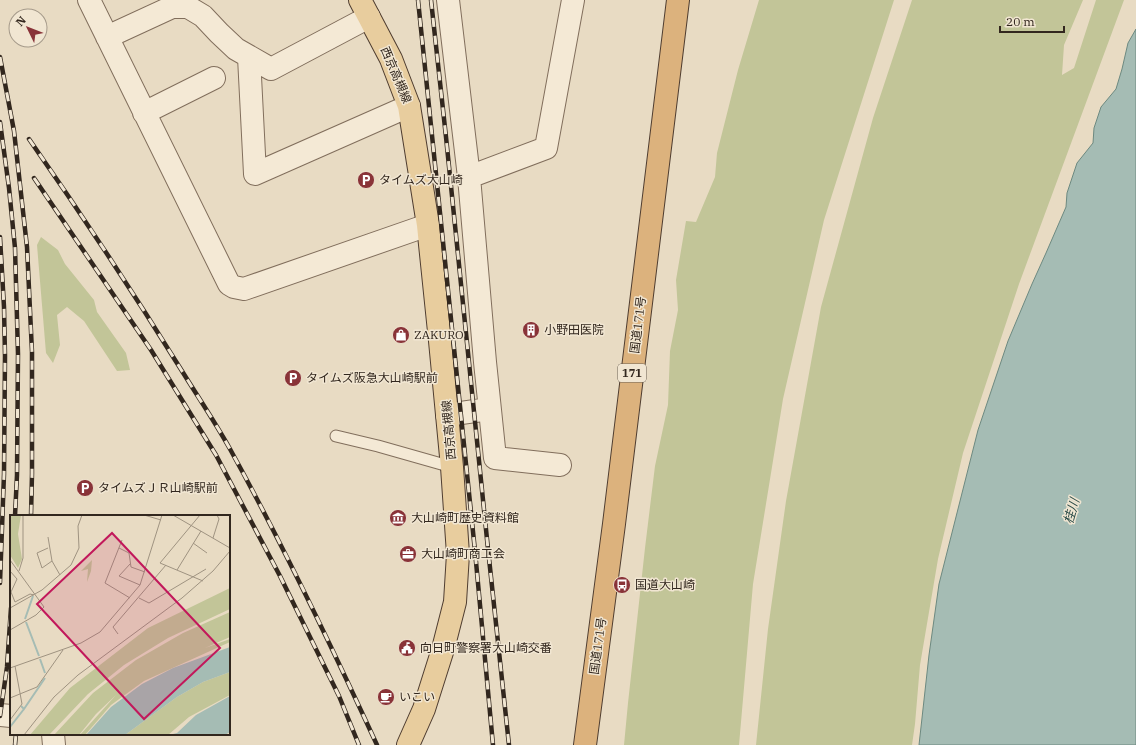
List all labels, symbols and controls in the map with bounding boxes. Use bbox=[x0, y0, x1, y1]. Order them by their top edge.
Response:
north arrow bbox=[8, 8, 48, 48]
scale bar bbox=[1000, 8, 1064, 34]
text: N bbox=[13, 13, 29, 29]
text: 20 m bbox=[1006, 14, 1035, 29]
street label: 西京高槻線 bbox=[378, 44, 415, 105]
parking icon: タイムズ大山崎 bbox=[356, 170, 376, 190]
place label: タイムズ大山崎 bbox=[379, 172, 463, 187]
street label: 国道171号 bbox=[627, 295, 648, 354]
building icon: 小野田医院 bbox=[521, 320, 541, 340]
place label: 小野田医院 bbox=[544, 322, 604, 337]
shop icon: ZAKURO bbox=[391, 325, 411, 345]
place label: ZAKURO bbox=[414, 327, 464, 342]
road number: 171 bbox=[618, 364, 646, 382]
parking icon: タイムズ阪急大山崎駅前 bbox=[283, 368, 303, 388]
place label: タイムズ阪急大山崎駅前 bbox=[306, 370, 438, 385]
street label: 西京高槻線 bbox=[438, 399, 459, 461]
parking icon: タイムズＪＲ山崎駅前 bbox=[75, 478, 95, 498]
place label: タイムズＪＲ山崎駅前 bbox=[98, 480, 218, 495]
water label: 桂川 bbox=[1060, 494, 1084, 526]
museum icon: 大山崎町歴史資料館 bbox=[388, 508, 408, 528]
place label: 大山崎町歴史資料館 bbox=[411, 510, 519, 525]
inset map bbox=[10, 515, 230, 735]
office icon: 大山崎町商工会 bbox=[398, 544, 418, 564]
place label: 大山崎町商工会 bbox=[421, 546, 505, 561]
bus stop icon: 国道大山崎 bbox=[612, 575, 632, 595]
place label: 国道大山崎 bbox=[635, 577, 695, 592]
street label: 国道171号 bbox=[586, 616, 609, 675]
public building icon: 向日町警察署大山崎交番 bbox=[397, 638, 417, 658]
place label: 向日町警察署大山崎交番 bbox=[420, 640, 552, 655]
cafe icon: いこい bbox=[376, 687, 396, 707]
place label: いこい bbox=[399, 689, 435, 704]

